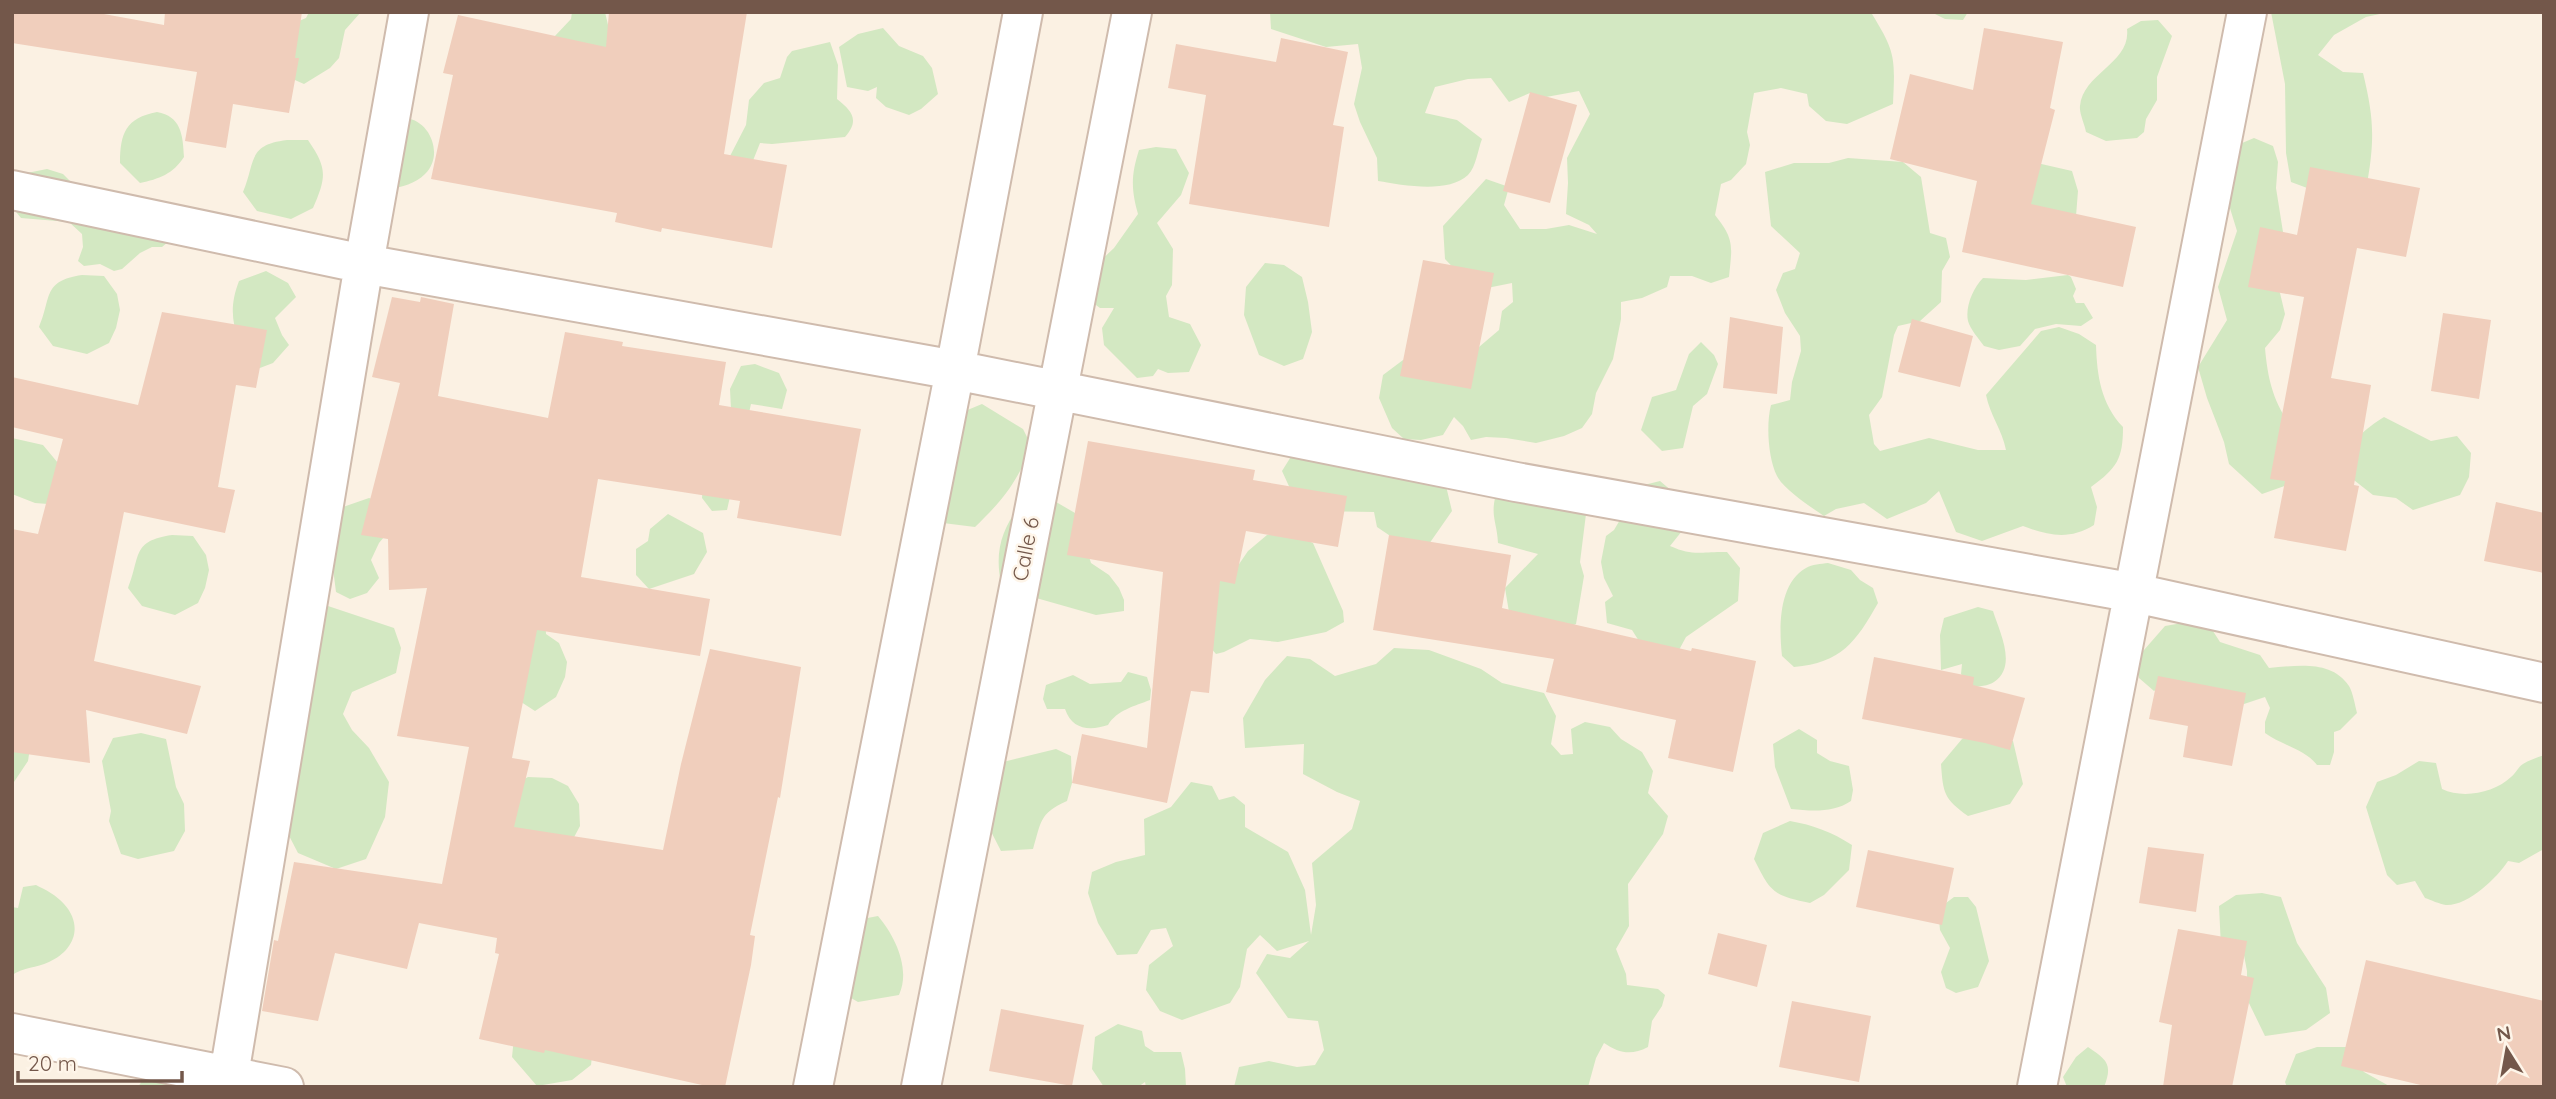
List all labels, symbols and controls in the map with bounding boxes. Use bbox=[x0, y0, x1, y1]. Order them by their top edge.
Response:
street label: Calle 6 bbox=[1006, 515, 1044, 583]
north arrow bbox=[2472, 1015, 2542, 1085]
text: N bbox=[2495, 1020, 2513, 1046]
scale bar bbox=[18, 1040, 182, 1084]
text: 20 m bbox=[28, 1050, 77, 1076]

